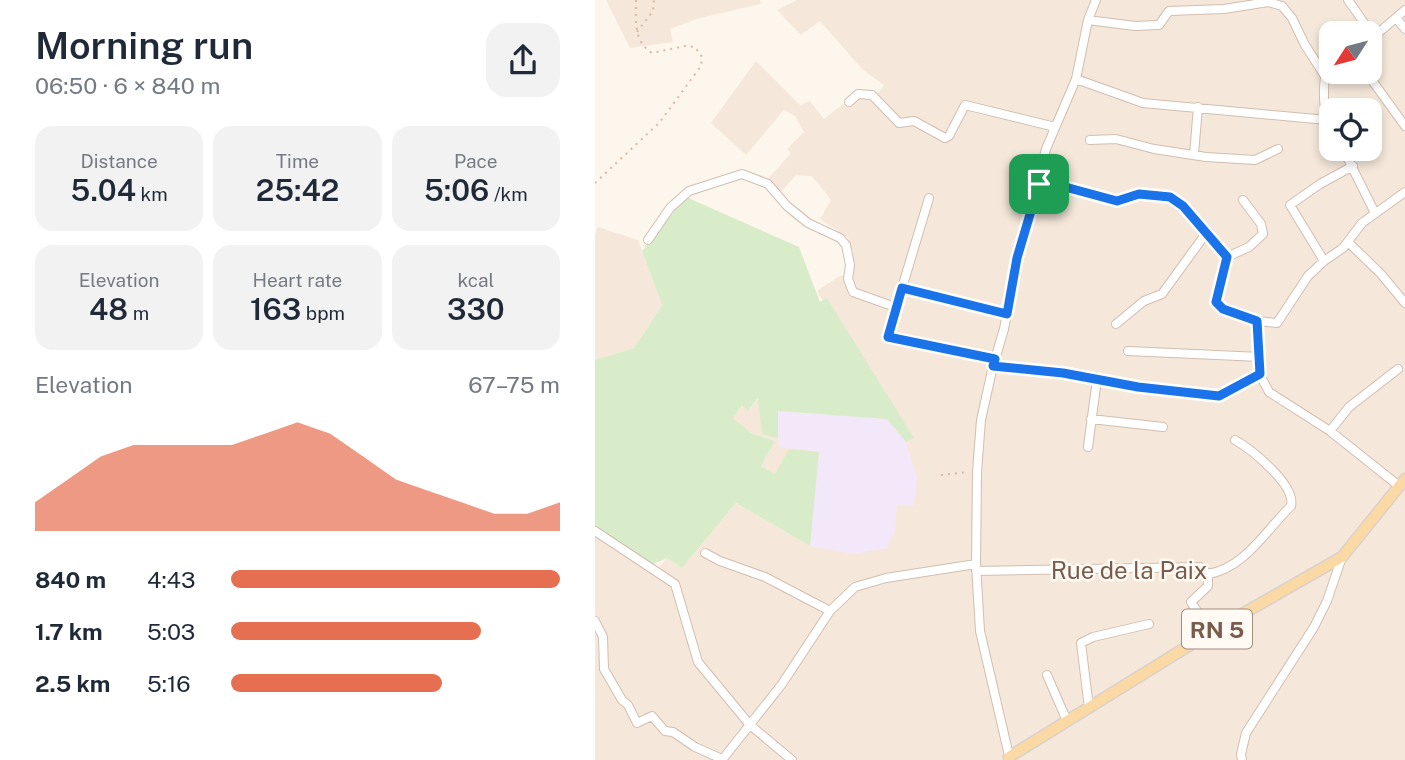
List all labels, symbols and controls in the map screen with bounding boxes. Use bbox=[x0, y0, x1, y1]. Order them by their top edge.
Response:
north arrow bbox=[1319, 21, 1383, 84]
map controls bbox=[1319, 21, 1382, 161]
text: Morning run bbox=[35, 23, 253, 68]
button: share bbox=[486, 23, 560, 97]
text: 06:50 · 6 × 840 m bbox=[35, 72, 220, 99]
button: locate bbox=[1319, 98, 1382, 161]
text: Distance bbox=[81, 150, 158, 172]
text: Time bbox=[276, 150, 319, 172]
text: Pace bbox=[454, 150, 498, 172]
pin bbox=[1009, 154, 1069, 214]
icon: arrive bbox=[1020, 165, 1058, 203]
text: 5.04 bbox=[71, 172, 136, 208]
text: 25:42 bbox=[256, 172, 339, 208]
text: 5:06 bbox=[424, 172, 489, 208]
text: km bbox=[136, 183, 168, 205]
text: /km bbox=[489, 183, 528, 205]
text: Elevation bbox=[79, 269, 159, 291]
text: Heart rate bbox=[253, 269, 342, 291]
text: kcal bbox=[457, 269, 494, 291]
text: 48 bbox=[89, 291, 128, 327]
text: 163 bbox=[250, 291, 301, 327]
text: 330 bbox=[447, 291, 505, 327]
text: m bbox=[128, 302, 149, 324]
text: bpm bbox=[301, 302, 345, 324]
text: Elevation bbox=[35, 371, 133, 398]
text: 67–75 m bbox=[468, 371, 560, 398]
street label: Rue de la Paix bbox=[1051, 556, 1207, 584]
text: 840 m bbox=[35, 566, 106, 593]
text: 4:43 bbox=[147, 566, 195, 593]
road number: RN 5 bbox=[1182, 610, 1252, 649]
text: 1.7 km bbox=[35, 618, 103, 645]
text: 5:03 bbox=[147, 618, 195, 645]
text: 2.5 km bbox=[35, 670, 110, 697]
text: 5:16 bbox=[147, 670, 191, 697]

